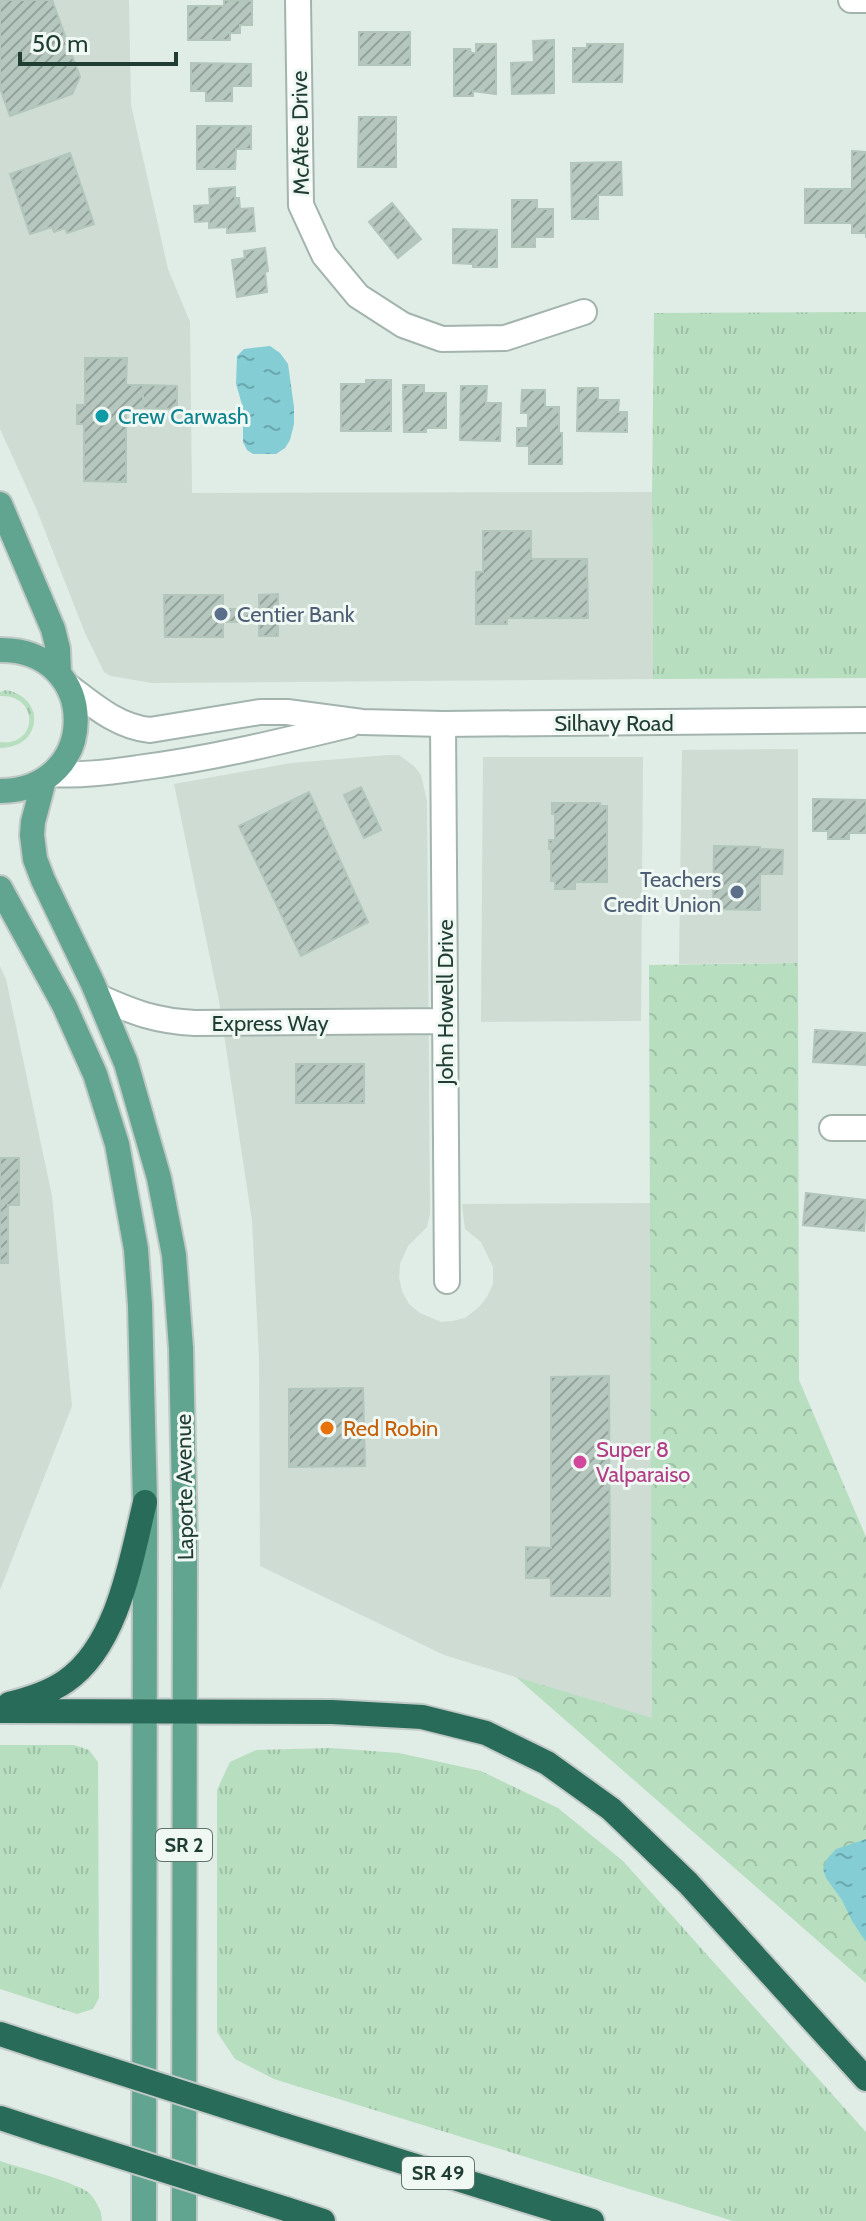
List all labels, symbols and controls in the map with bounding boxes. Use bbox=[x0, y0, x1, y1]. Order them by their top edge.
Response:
scale bar bbox=[20, 16, 176, 66]
text: 50 m bbox=[32, 29, 88, 58]
street label: McAfee Drive bbox=[286, 70, 315, 196]
place label: Crew Carwash bbox=[118, 403, 249, 430]
marker: Crew Carwash bbox=[93, 407, 111, 425]
place label: Centier Bank bbox=[237, 601, 355, 628]
marker: Centier Bank bbox=[212, 605, 230, 623]
street label: Silhavy Road bbox=[554, 710, 674, 737]
place label: Teachers Credit Union bbox=[603, 866, 721, 918]
marker: Teachers Credit Union bbox=[728, 883, 746, 901]
street label: John Howell Drive bbox=[432, 919, 459, 1086]
street label: Express Way bbox=[211, 1010, 329, 1037]
street label: Laporte Avenue bbox=[170, 1414, 199, 1560]
place label: Red Robin bbox=[343, 1415, 438, 1442]
marker: Red Robin bbox=[318, 1419, 336, 1437]
place label: Super 8 Valparaiso bbox=[596, 1436, 690, 1488]
marker: Super 8 Valparaiso bbox=[571, 1453, 589, 1471]
road number: SR 2 bbox=[156, 1829, 212, 1861]
road number: SR 49 bbox=[402, 2157, 474, 2189]

